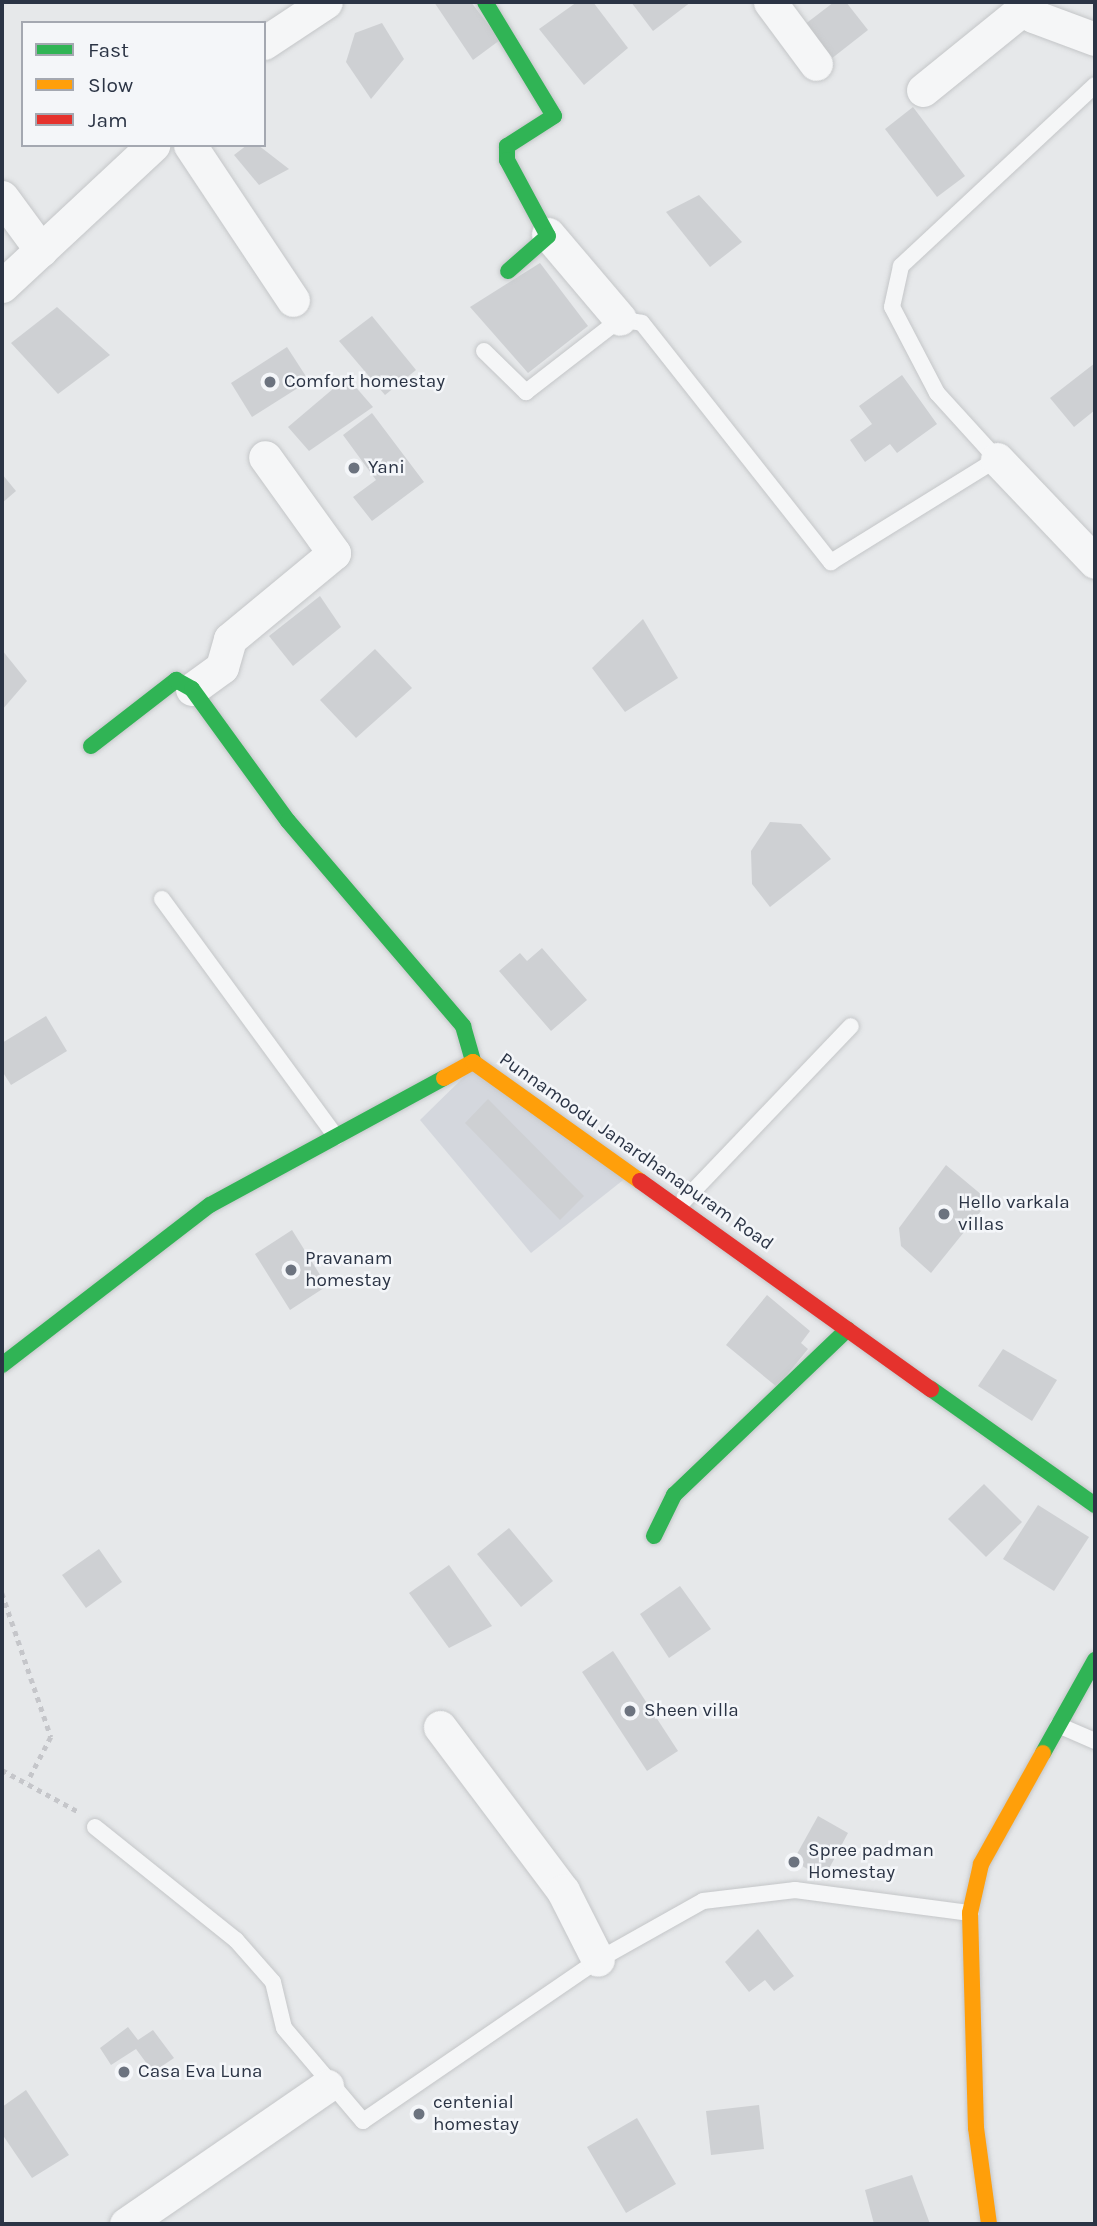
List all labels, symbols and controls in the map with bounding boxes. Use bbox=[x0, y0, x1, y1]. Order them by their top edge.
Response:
legend bbox=[21, 21, 266, 147]
text: Fast bbox=[88, 38, 129, 62]
text: Slow bbox=[88, 73, 133, 97]
text: Jam bbox=[88, 108, 128, 132]
place label: Comfort homestay bbox=[284, 371, 445, 393]
marker: Comfort homestay bbox=[262, 374, 278, 390]
place label: Yani bbox=[368, 457, 405, 479]
marker: Yani bbox=[346, 460, 362, 476]
street label: Punnamoodu Janardhanapuram Road bbox=[495, 1048, 777, 1256]
place label: Hello varkala villas bbox=[958, 1192, 1070, 1236]
marker: Hello varkala villas bbox=[936, 1206, 952, 1222]
place label: Pravanam homestay bbox=[305, 1248, 393, 1292]
marker: Pravanam homestay bbox=[283, 1262, 299, 1278]
place label: Sheen villa bbox=[644, 1700, 739, 1722]
marker: Sheen villa bbox=[622, 1703, 638, 1719]
place label: Spree padman Homestay bbox=[808, 1840, 934, 1884]
marker: Spree padman Homestay bbox=[786, 1854, 802, 1870]
place label: Casa Eva Luna bbox=[138, 2061, 263, 2083]
marker: Casa Eva Luna bbox=[116, 2064, 132, 2080]
place label: centenial homestay bbox=[433, 2092, 519, 2136]
marker: centenial homestay bbox=[411, 2106, 427, 2122]

